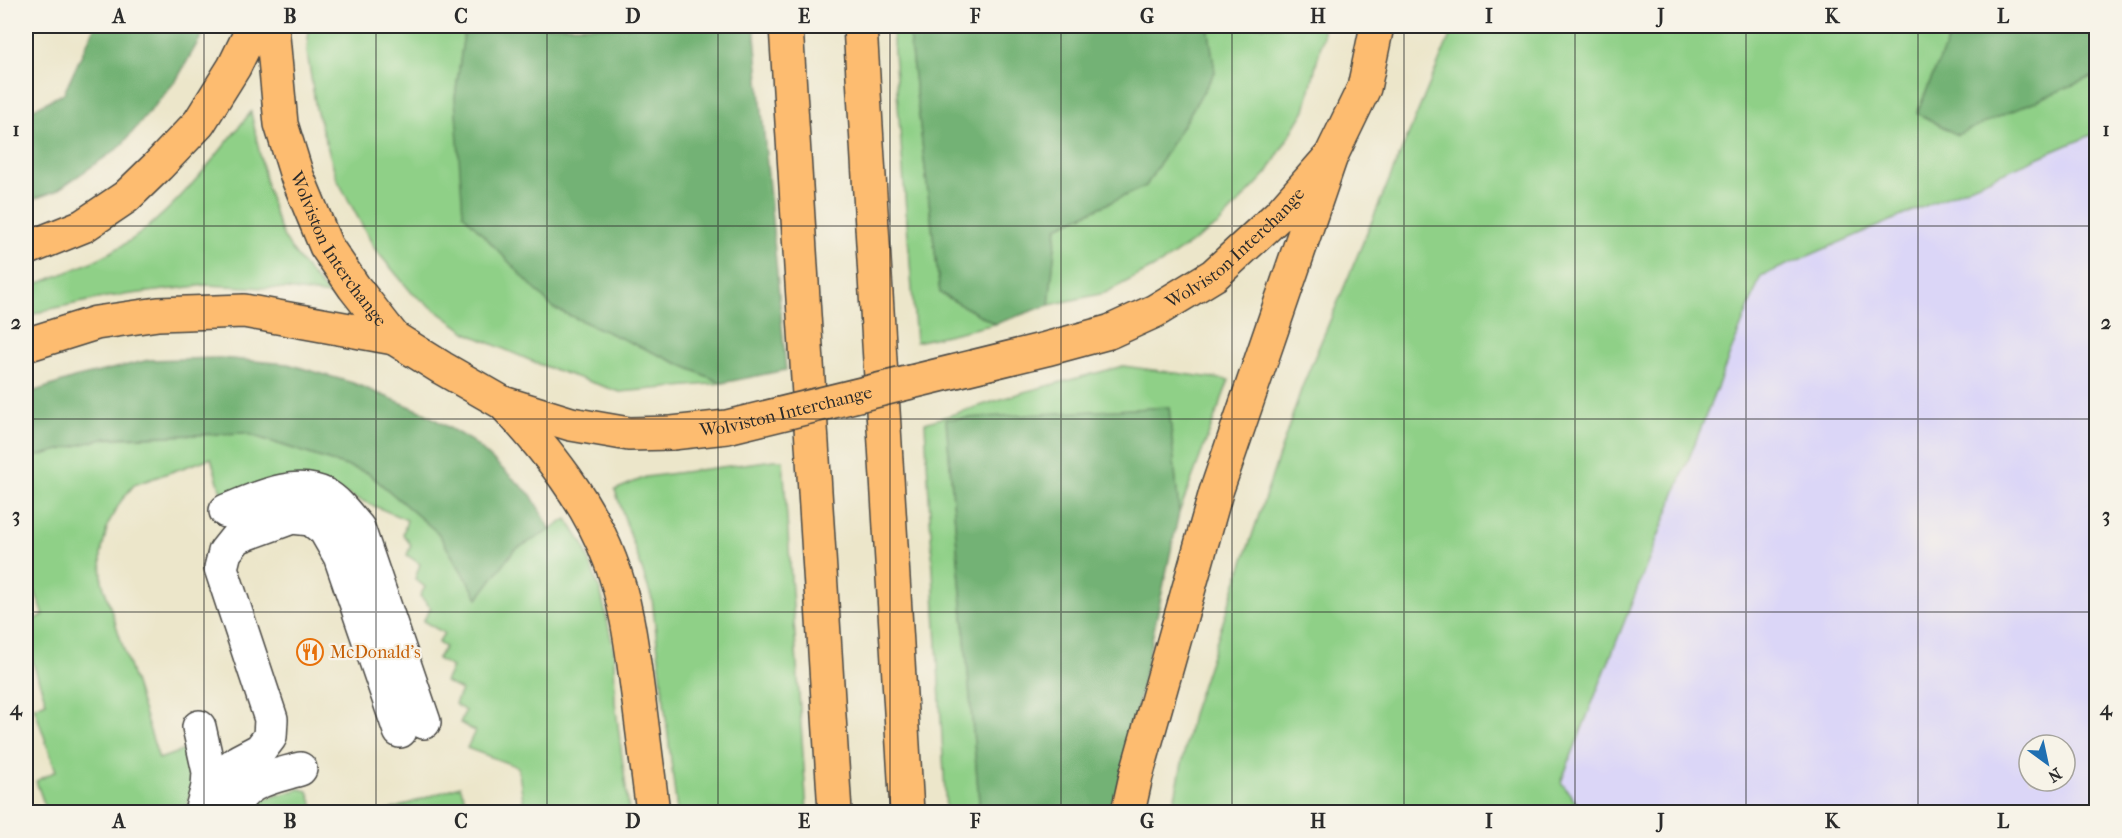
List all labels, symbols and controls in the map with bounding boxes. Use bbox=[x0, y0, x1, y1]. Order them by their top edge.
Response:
text: A bbox=[111, 5, 127, 28]
text: B bbox=[283, 5, 297, 28]
text: C bbox=[454, 5, 468, 28]
text: D bbox=[625, 5, 641, 28]
text: E bbox=[798, 5, 810, 28]
text: F bbox=[969, 5, 981, 28]
text: G bbox=[1140, 5, 1154, 28]
text: H bbox=[1310, 5, 1326, 28]
text: I bbox=[1485, 5, 1493, 28]
text: J bbox=[1655, 5, 1665, 28]
text: K bbox=[1825, 5, 1841, 28]
text: L bbox=[1997, 5, 2010, 28]
text: 1 bbox=[12, 118, 20, 141]
text: 1 bbox=[2102, 118, 2110, 141]
street label: Wolviston Interchange bbox=[285, 167, 391, 331]
street label: Wolviston Interchange bbox=[1161, 183, 1309, 313]
text: 2 bbox=[11, 311, 21, 334]
text: 2 bbox=[2101, 311, 2111, 334]
street label: Wolviston Interchange bbox=[697, 381, 874, 441]
text: 3 bbox=[12, 504, 20, 527]
text: 3 bbox=[2102, 504, 2110, 527]
restaurant icon: McDonald's bbox=[295, 637, 325, 667]
place label: McDonald's bbox=[330, 642, 421, 663]
text: 4 bbox=[9, 697, 23, 721]
text: 4 bbox=[2099, 697, 2113, 721]
north arrow bbox=[2017, 733, 2077, 793]
text: N bbox=[2044, 764, 2065, 787]
text: A bbox=[111, 810, 127, 833]
text: B bbox=[283, 810, 297, 833]
text: C bbox=[454, 810, 468, 833]
text: D bbox=[625, 810, 641, 833]
text: E bbox=[798, 810, 810, 833]
text: F bbox=[969, 810, 981, 833]
text: G bbox=[1140, 810, 1154, 833]
text: H bbox=[1310, 810, 1326, 833]
text: I bbox=[1485, 810, 1493, 833]
text: J bbox=[1655, 810, 1665, 833]
text: K bbox=[1825, 810, 1841, 833]
text: L bbox=[1997, 810, 2010, 833]

